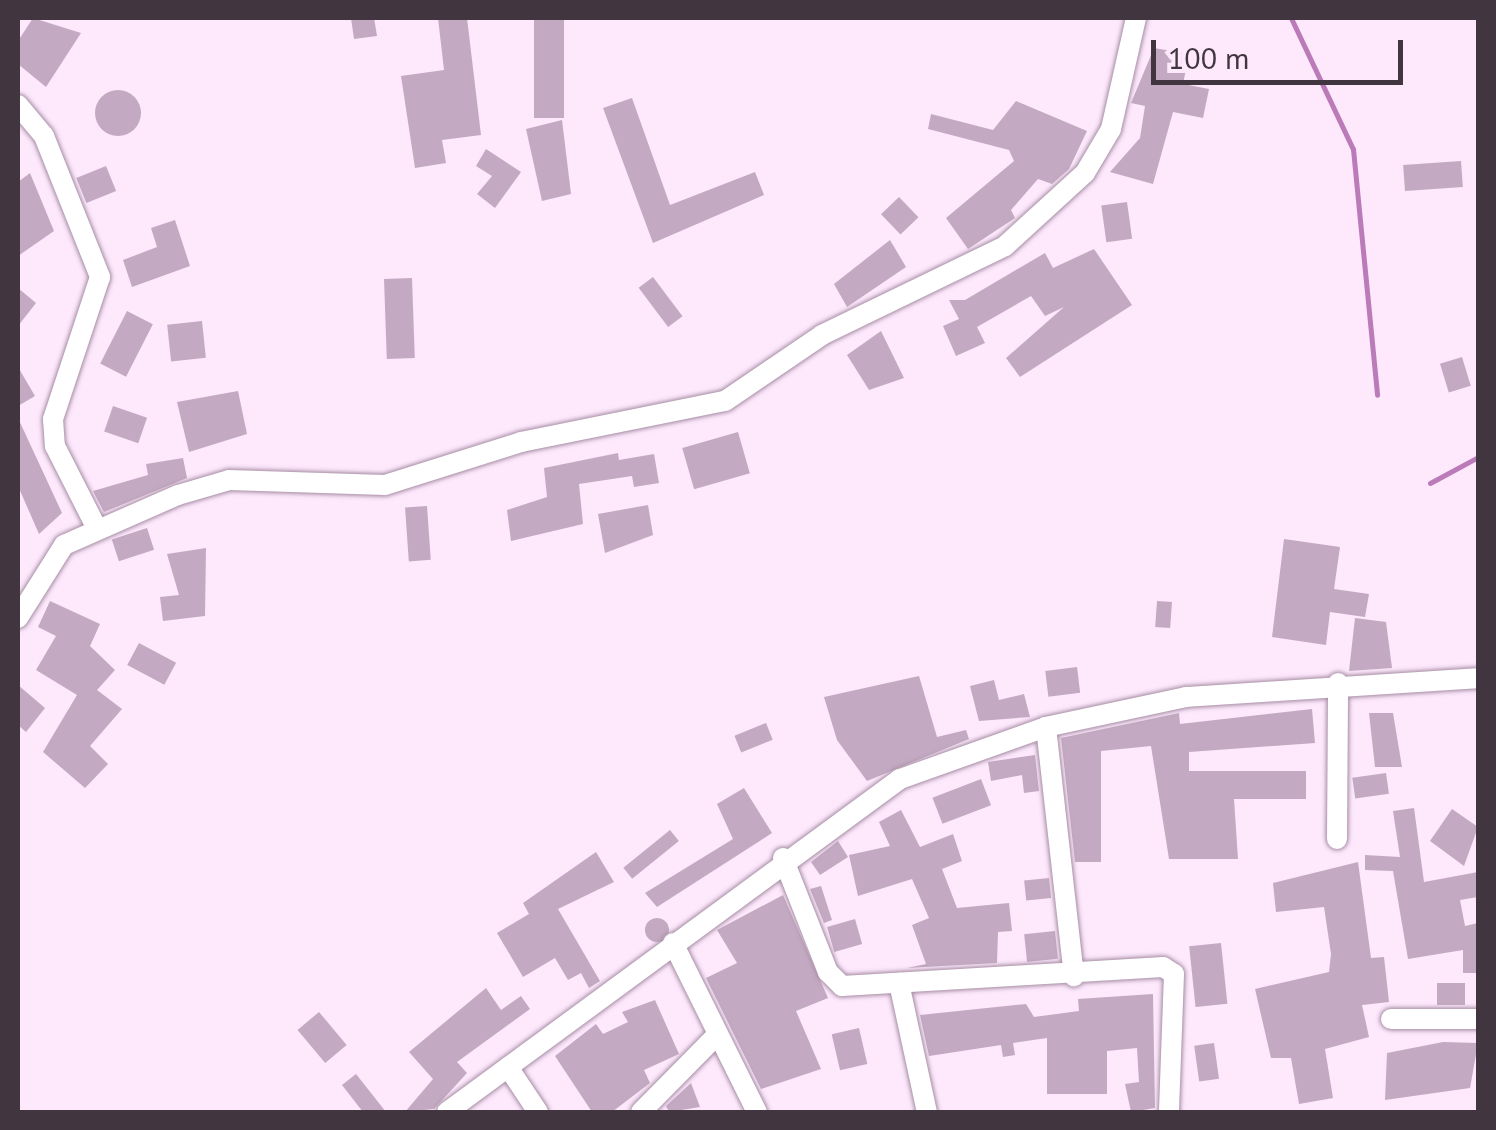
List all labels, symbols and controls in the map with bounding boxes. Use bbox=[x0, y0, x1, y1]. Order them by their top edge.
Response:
scale bar bbox=[1156, 20, 1408, 82]
text: 100 m bbox=[1168, 38, 1249, 77]

